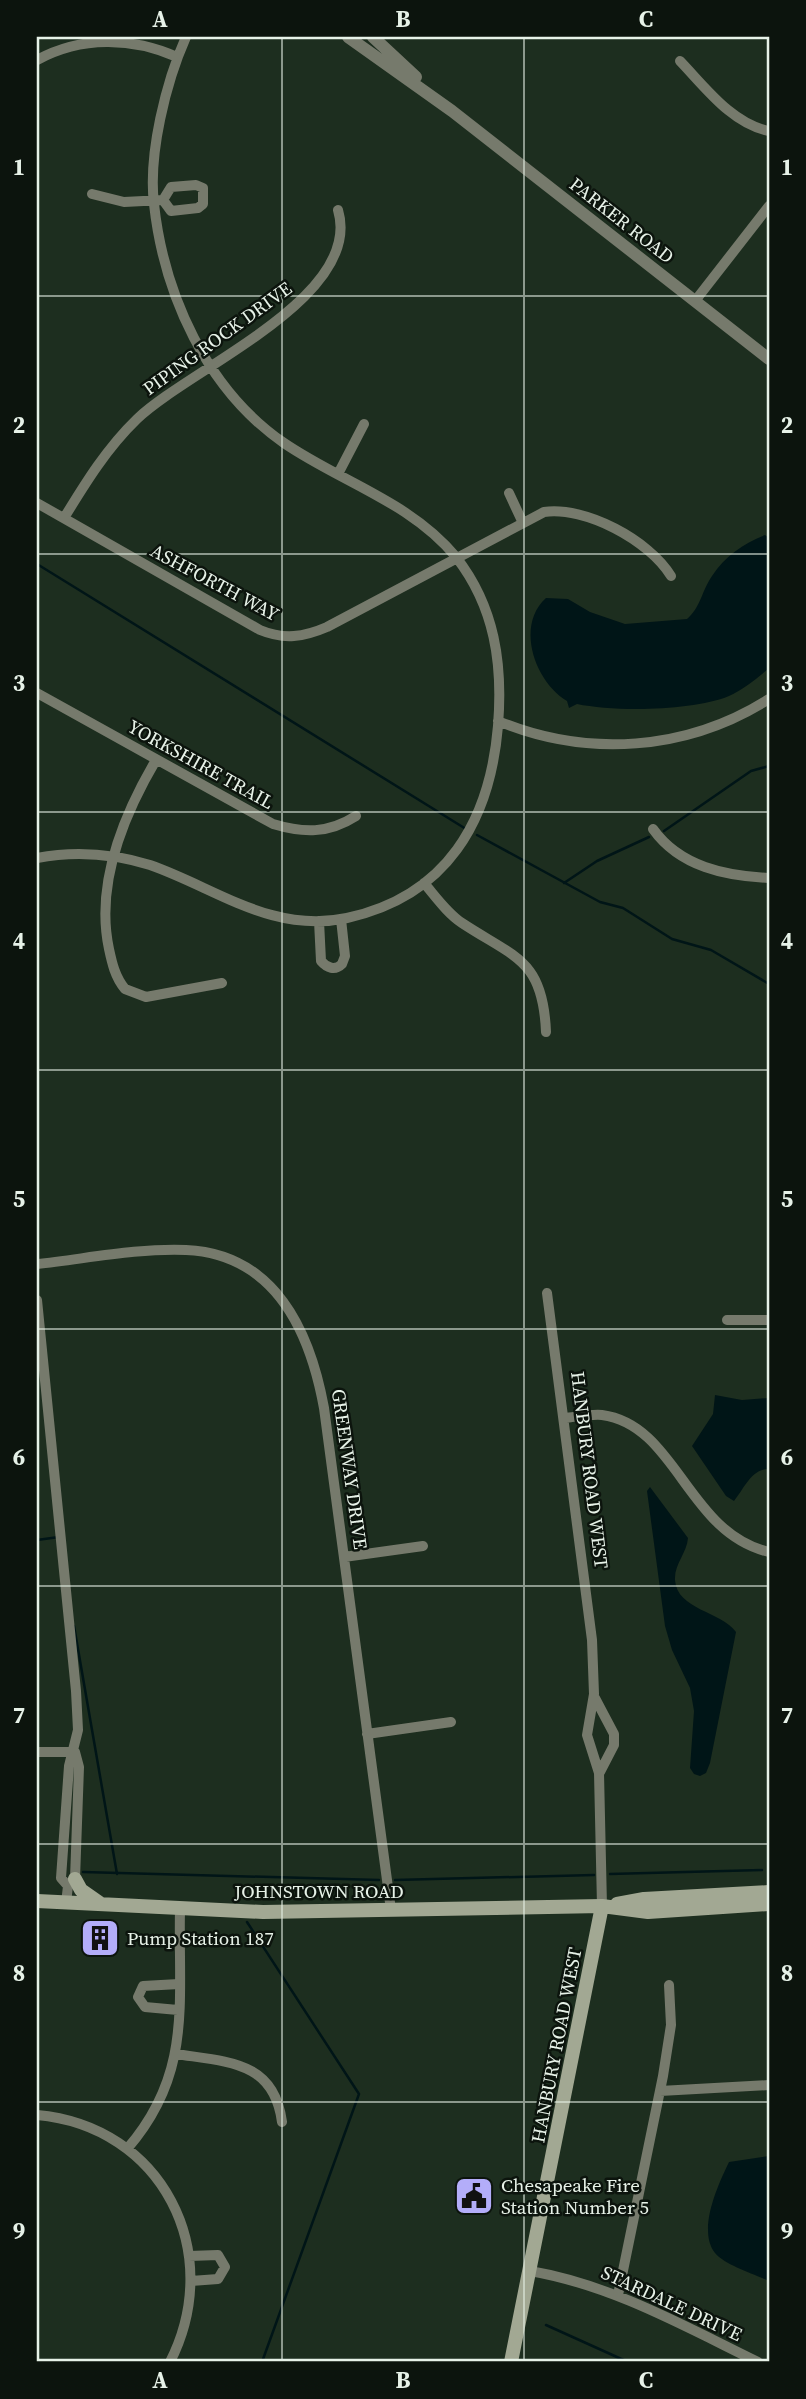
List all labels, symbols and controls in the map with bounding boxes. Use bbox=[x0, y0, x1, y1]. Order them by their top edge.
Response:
text: A bbox=[152, 3, 168, 35]
text: B bbox=[396, 3, 411, 35]
text: C bbox=[639, 3, 653, 35]
text: 1 bbox=[13, 151, 25, 183]
text: 1 bbox=[781, 151, 793, 183]
street label: PARKER ROAD bbox=[564, 171, 680, 269]
street label: PIPING ROCK DRIVE bbox=[137, 275, 297, 401]
text: 2 bbox=[13, 409, 25, 441]
text: 2 bbox=[781, 409, 793, 441]
street label: ASHFORTH WAY bbox=[146, 537, 284, 627]
text: 3 bbox=[13, 667, 25, 699]
text: 3 bbox=[781, 667, 793, 699]
street label: YORKSHIRE TRAIL bbox=[123, 713, 279, 815]
text: 4 bbox=[13, 925, 25, 957]
text: 4 bbox=[781, 925, 793, 957]
text: 5 bbox=[13, 1183, 25, 1215]
text: 5 bbox=[781, 1183, 793, 1215]
street label: HANBURY ROAD WEST bbox=[565, 1370, 615, 1571]
street label: GREENWAY DRIVE bbox=[326, 1387, 374, 1551]
text: 6 bbox=[13, 1441, 25, 1473]
text: 6 bbox=[781, 1441, 793, 1473]
text: 7 bbox=[13, 1699, 25, 1731]
text: 7 bbox=[781, 1699, 793, 1731]
street label: JOHNSTOWN ROAD bbox=[233, 1878, 404, 1904]
building icon: Pump Station 187 bbox=[79, 1917, 121, 1959]
place label: Pump Station 187 bbox=[127, 1925, 274, 1951]
street label: HANBURY ROAD WEST bbox=[524, 1945, 588, 2145]
text: 8 bbox=[13, 1957, 25, 1989]
text: 8 bbox=[781, 1957, 793, 1989]
place label: Chesapeake Fire Station Number 5 bbox=[501, 2172, 649, 2220]
public building icon: Chesapeake Fire Station Number 5 bbox=[453, 2175, 495, 2217]
text: 9 bbox=[13, 2215, 25, 2247]
text: 9 bbox=[781, 2215, 793, 2247]
street label: STARDALE DRIVE bbox=[597, 2259, 747, 2347]
text: A bbox=[152, 2364, 168, 2396]
text: B bbox=[396, 2364, 411, 2396]
text: C bbox=[639, 2364, 653, 2396]

